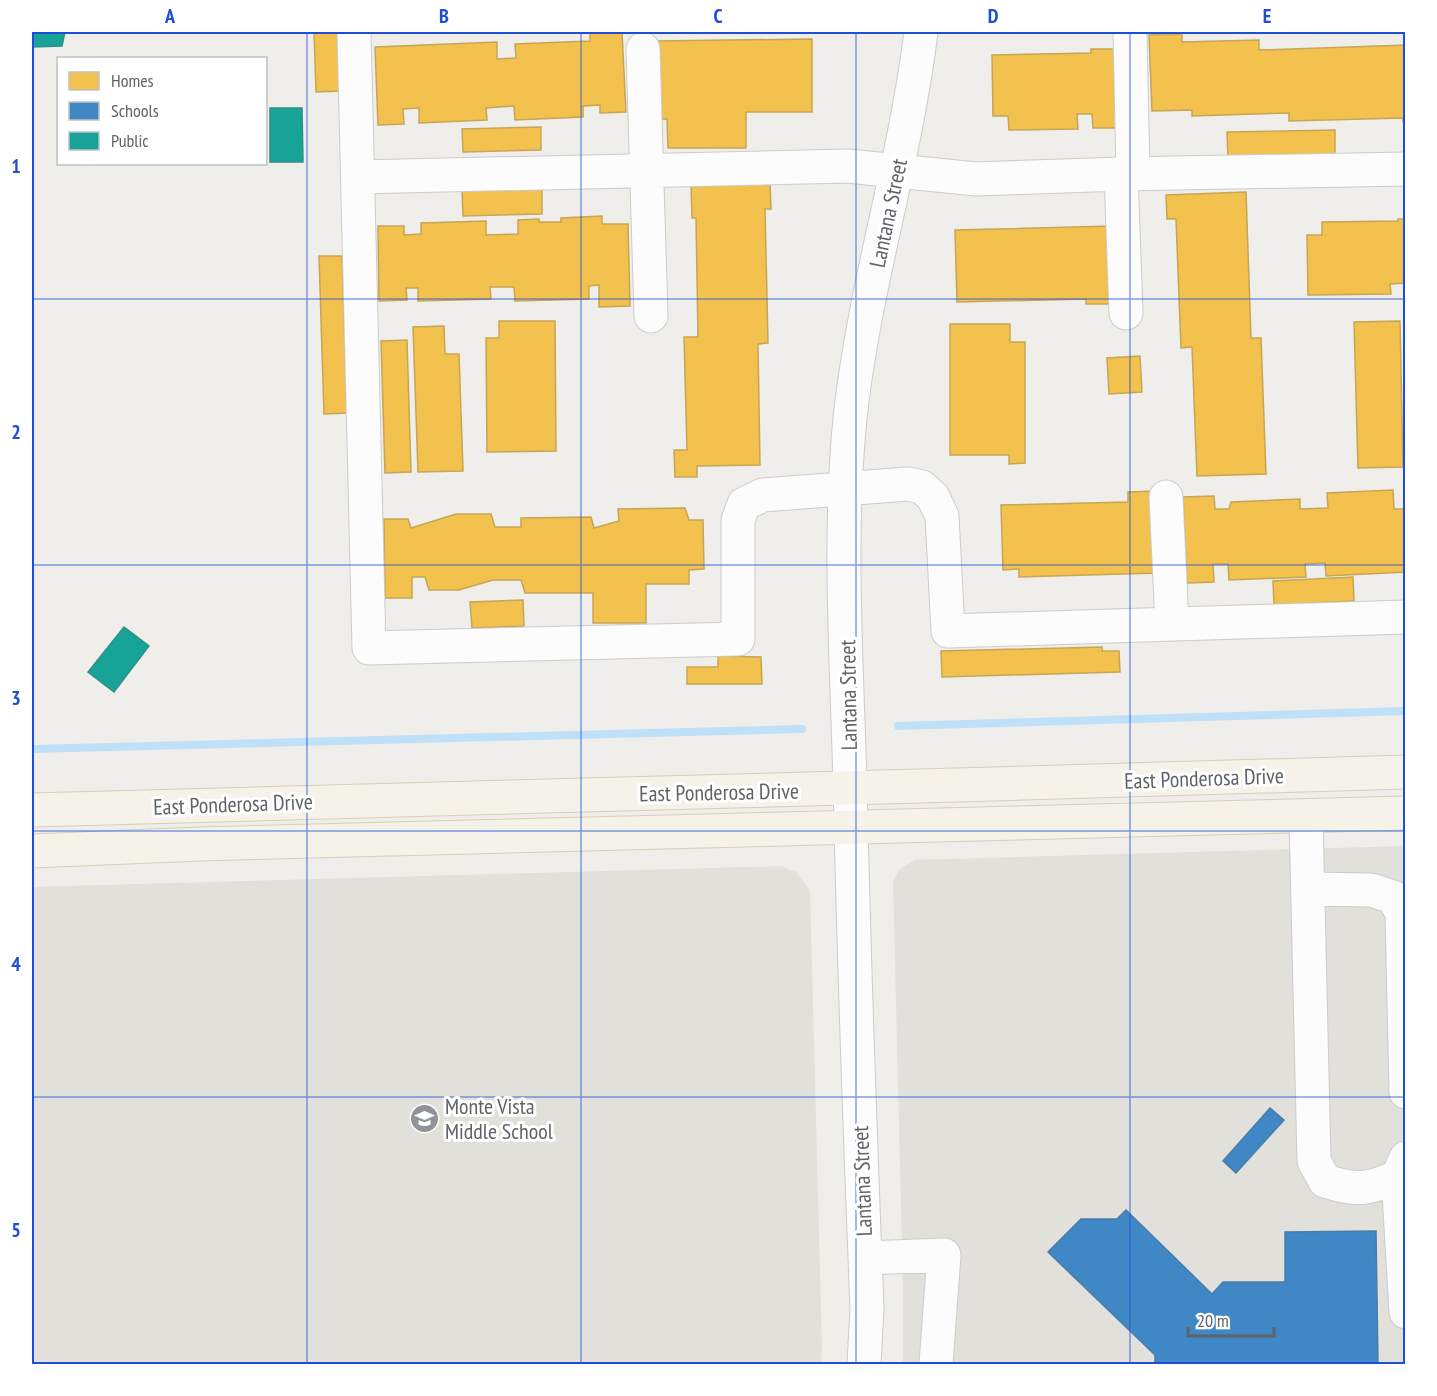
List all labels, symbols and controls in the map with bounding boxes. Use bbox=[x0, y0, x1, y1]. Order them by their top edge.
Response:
text: A bbox=[164, 3, 176, 29]
text: B bbox=[439, 3, 449, 29]
text: C bbox=[713, 3, 723, 29]
text: D bbox=[988, 3, 999, 29]
text: E bbox=[1263, 3, 1271, 29]
legend bbox=[57, 57, 267, 165]
text: Homes bbox=[111, 69, 154, 92]
text: Schools bbox=[111, 99, 159, 122]
text: Public bbox=[111, 129, 149, 152]
text: 1 bbox=[11, 153, 21, 179]
street label: Lantana Street bbox=[863, 156, 913, 270]
text: 2 bbox=[11, 419, 21, 445]
street label: Lantana Street bbox=[833, 639, 863, 751]
text: 3 bbox=[11, 685, 21, 711]
street label: East Ponderosa Drive bbox=[1124, 761, 1284, 795]
street label: East Ponderosa Drive bbox=[639, 777, 799, 807]
street label: East Ponderosa Drive bbox=[153, 787, 313, 821]
text: 4 bbox=[11, 951, 21, 977]
place label: Monte Vista Middle School bbox=[445, 1092, 554, 1145]
school or university icon: Monte Vista Middle School bbox=[408, 1103, 440, 1135]
street label: Lantana Street bbox=[846, 1125, 878, 1237]
text: 5 bbox=[11, 1217, 21, 1243]
scale bar bbox=[1188, 1300, 1274, 1338]
text: 20 m bbox=[1197, 1309, 1229, 1332]

